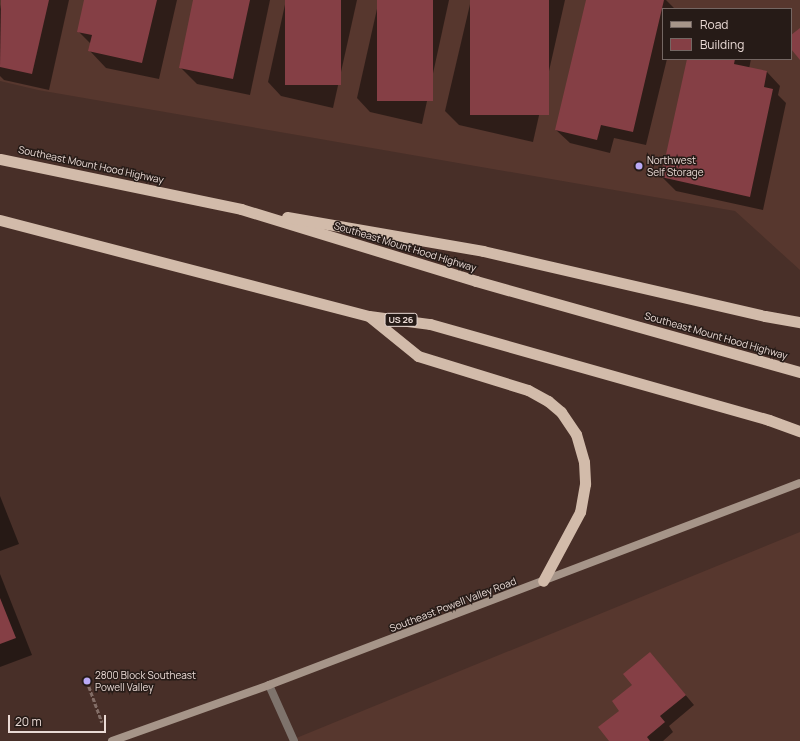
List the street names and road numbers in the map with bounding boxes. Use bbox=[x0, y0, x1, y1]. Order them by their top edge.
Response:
street label: Southeast Mount Hood Highway bbox=[17, 144, 165, 186]
street label: Southeast Mount Hood Highway bbox=[332, 220, 478, 274]
street label: Southeast Mount Hood Highway bbox=[643, 310, 789, 362]
road number: US 26 bbox=[384, 313, 418, 327]
street label: Southeast Powell Valley Road bbox=[388, 575, 518, 635]

